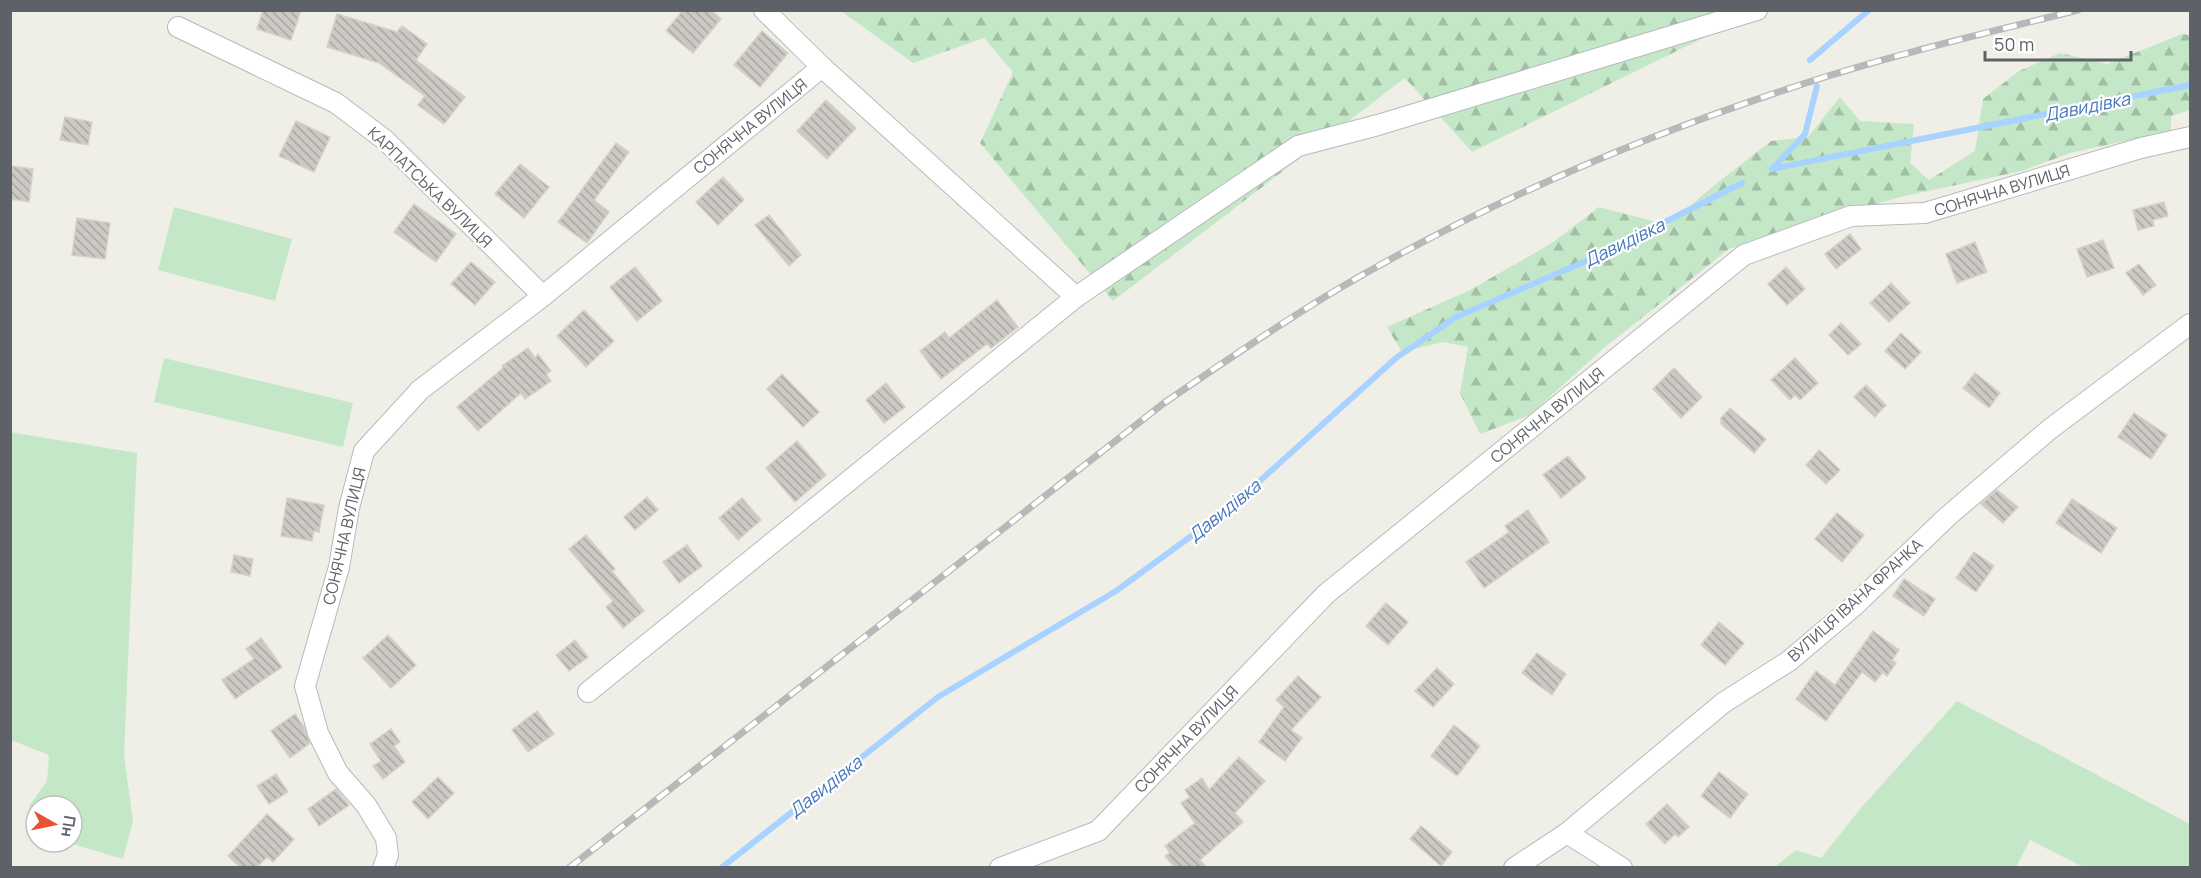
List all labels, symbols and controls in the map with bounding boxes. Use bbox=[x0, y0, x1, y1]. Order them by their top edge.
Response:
scale bar bbox=[1985, 24, 2130, 62]
text: 50 m bbox=[1994, 32, 2034, 56]
street label: СОНЯЧНА ВУЛИЦЯ bbox=[688, 73, 812, 179]
water label: Давидівка bbox=[2042, 86, 2133, 126]
street label: КАРПАТСЬКА ВУЛИЦЯ bbox=[363, 122, 497, 252]
street label: СОНЯЧНА ВУЛИЦЯ bbox=[1932, 159, 2072, 221]
water label: Давидівка bbox=[1580, 212, 1669, 272]
street label: СОНЯЧНА ВУЛИЦЯ bbox=[1485, 362, 1609, 468]
street label: СОНЯЧНА ВУЛИЦЯ bbox=[317, 465, 371, 607]
water label: Давидівка bbox=[1183, 473, 1266, 547]
street label: ВУЛИЦЯ ІВАНА ФРАНКА bbox=[1783, 533, 1927, 667]
street label: СОНЯЧНА ВУЛИЦЯ bbox=[1129, 681, 1243, 797]
water label: Давидівка bbox=[783, 749, 867, 822]
north arrow bbox=[24, 794, 84, 854]
text: Пн bbox=[56, 814, 81, 839]

